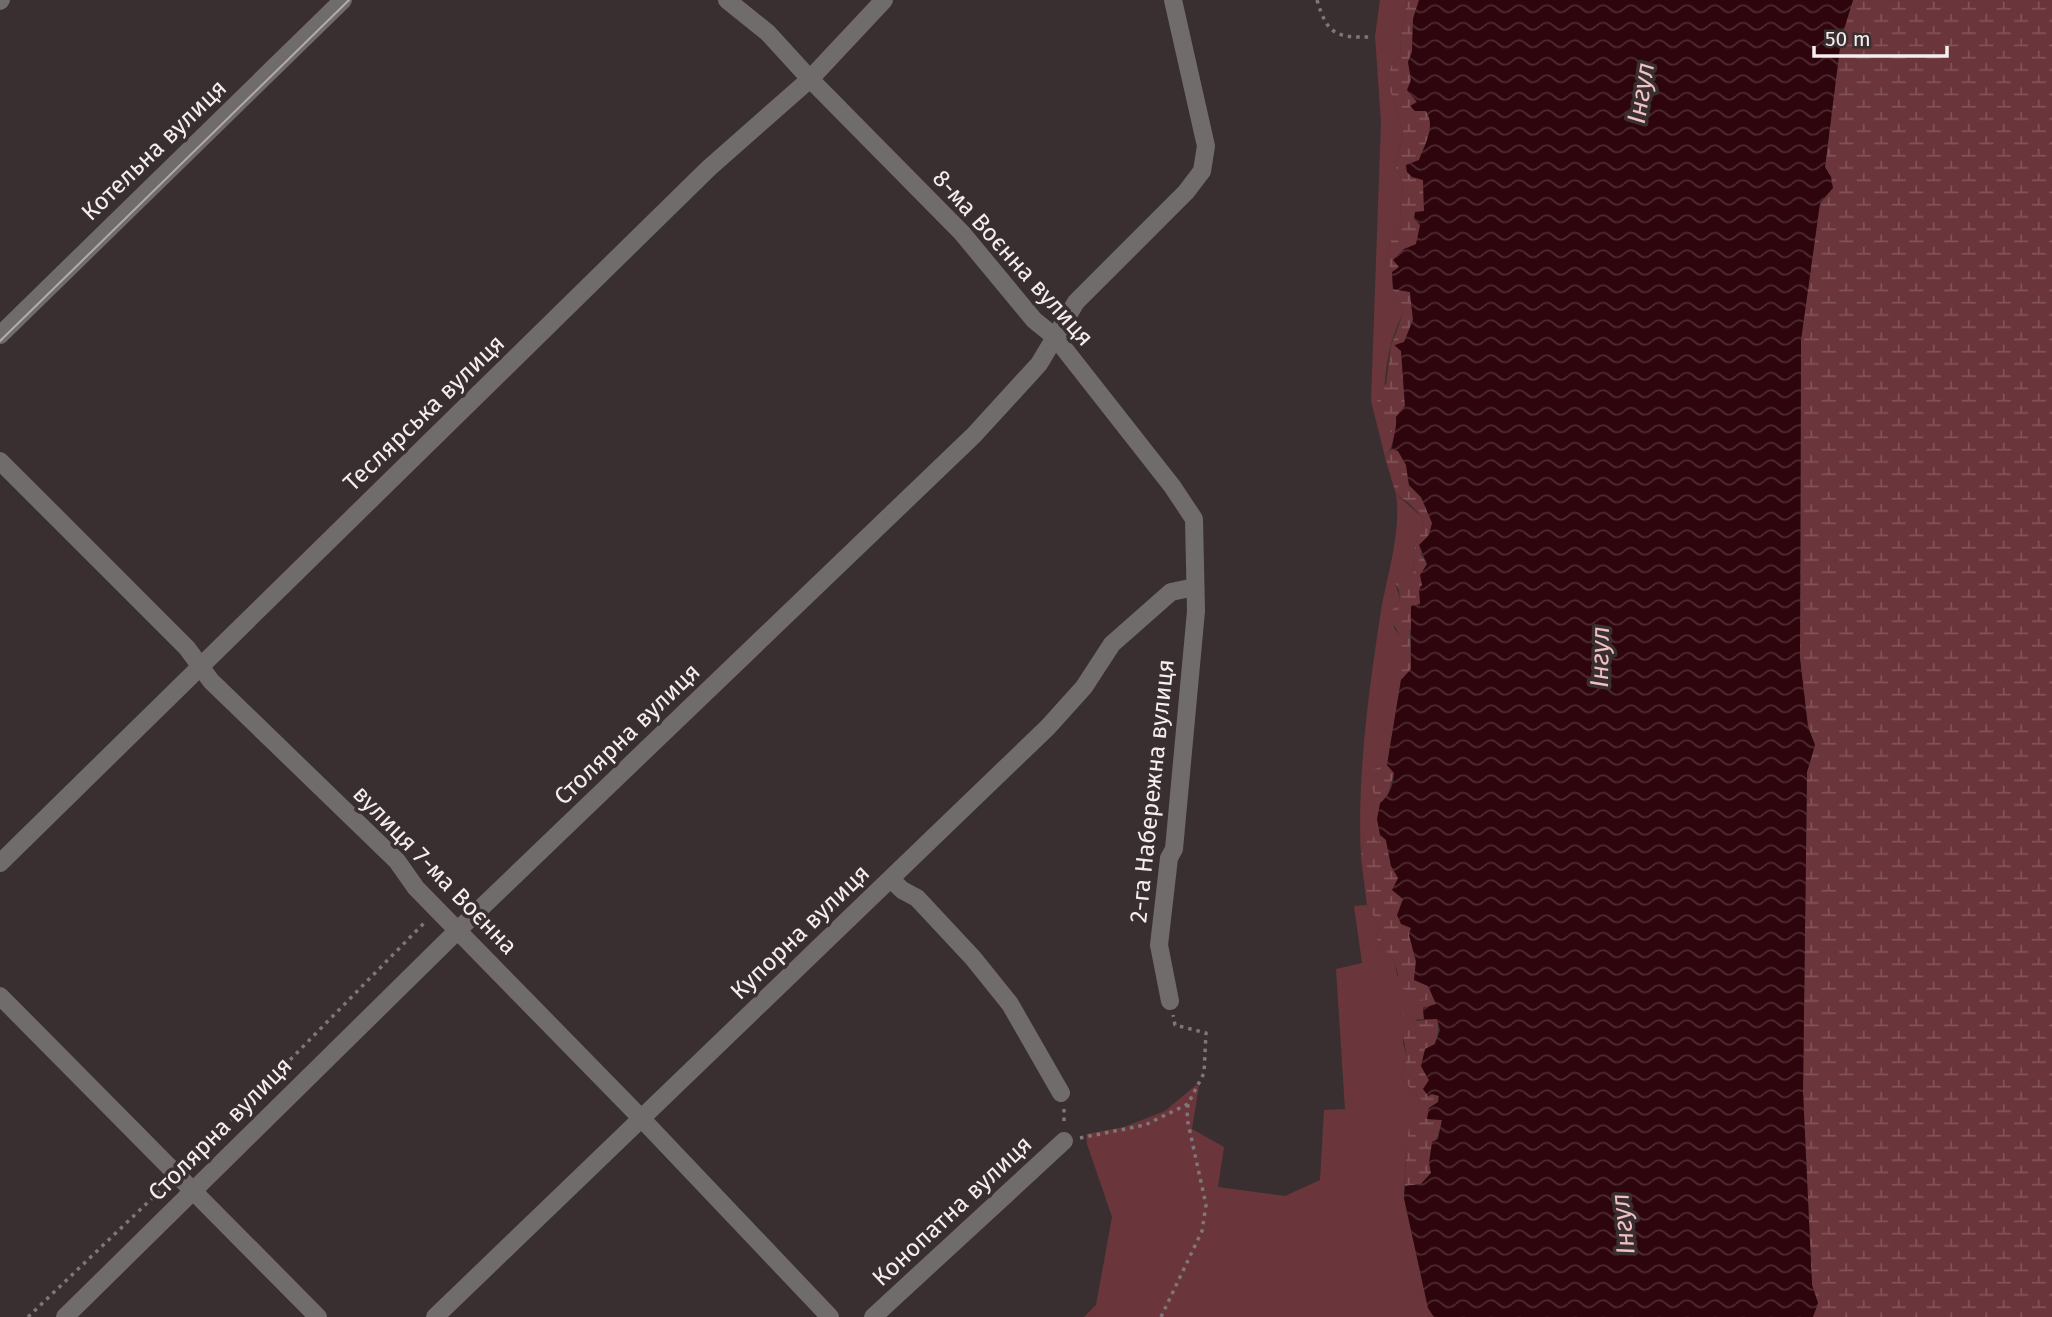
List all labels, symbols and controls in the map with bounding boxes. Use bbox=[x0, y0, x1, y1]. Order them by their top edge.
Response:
scale bar bbox=[1814, 14, 1947, 58]
text: 50 m bbox=[1825, 26, 1871, 52]
water label: Інгул bbox=[1621, 60, 1661, 126]
street label: Котельна вулиця bbox=[76, 74, 232, 226]
street label: 8-ма Воєнна вулиця bbox=[927, 164, 1099, 352]
street label: Теслярська вулиця bbox=[338, 329, 510, 497]
water label: Інгул bbox=[1584, 626, 1616, 688]
street label: Столярна вулиця bbox=[548, 657, 706, 811]
street label: 2-га Набережна вулиця bbox=[1124, 658, 1180, 924]
street label: вулиця 7-ма Воєнна bbox=[347, 780, 523, 960]
street label: Купорна вулиця bbox=[725, 859, 875, 1005]
street label: Столярна вулиця bbox=[142, 1051, 298, 1207]
street label: Конопатна вулиця bbox=[867, 1130, 1037, 1292]
water label: Інгул bbox=[1604, 1192, 1642, 1256]

